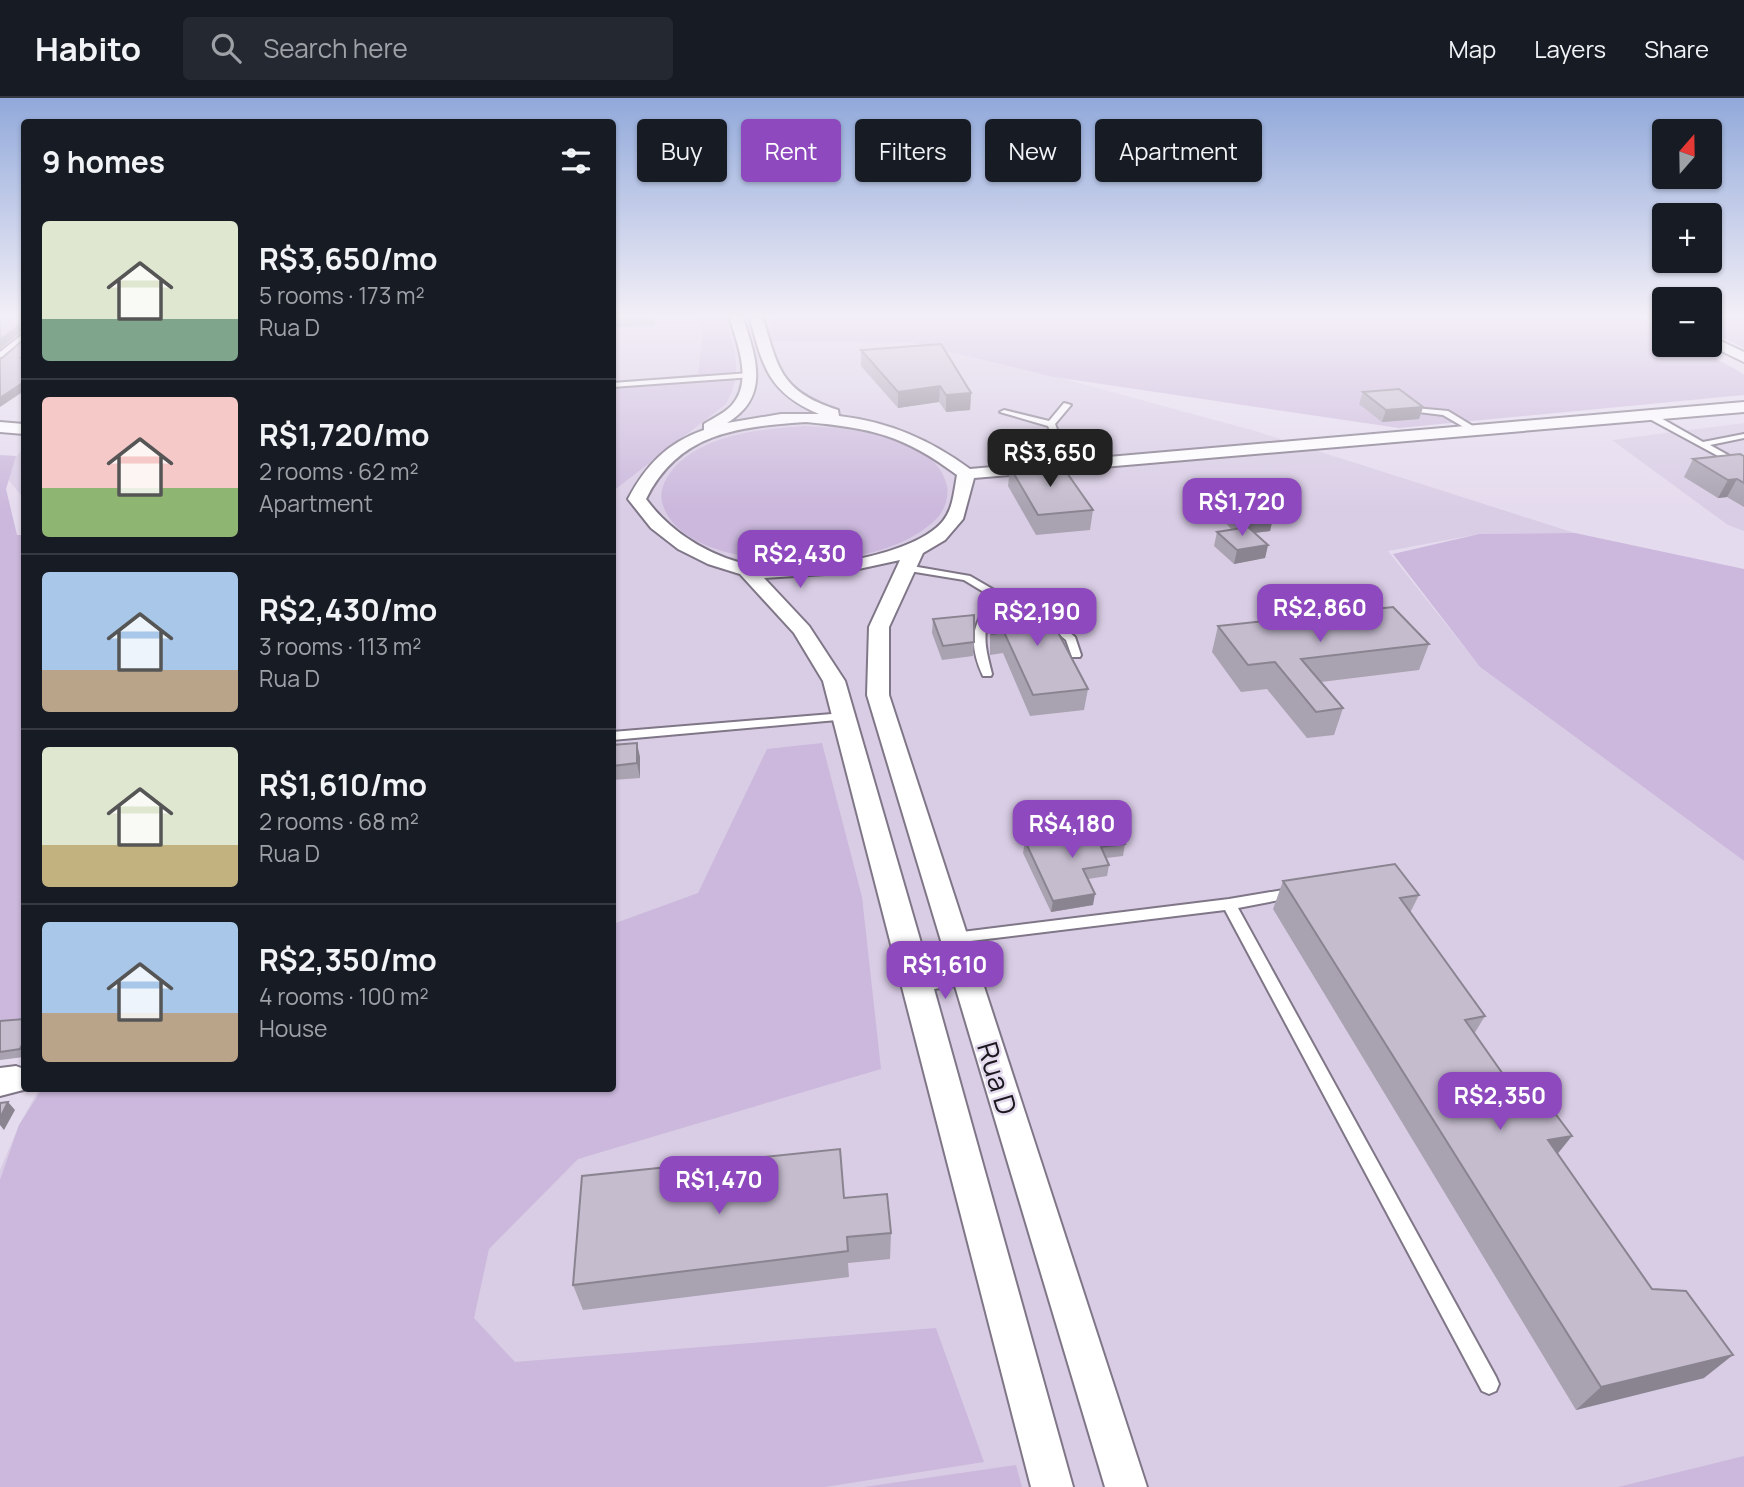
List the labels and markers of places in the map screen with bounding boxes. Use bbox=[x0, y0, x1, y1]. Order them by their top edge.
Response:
pin: R$3,650 bbox=[985, 430, 1115, 489]
pin: R$1,720 bbox=[1177, 478, 1307, 538]
pin: R$2,430 bbox=[735, 531, 865, 590]
pin: R$2,860 bbox=[1255, 584, 1385, 644]
pin: R$2,190 bbox=[972, 588, 1102, 648]
pin: R$4,180 bbox=[1007, 800, 1137, 860]
pin: R$1,610 bbox=[880, 942, 1010, 1001]
pin: R$2,350 bbox=[1435, 1072, 1565, 1132]
pin: R$1,470 bbox=[654, 1156, 784, 1216]

